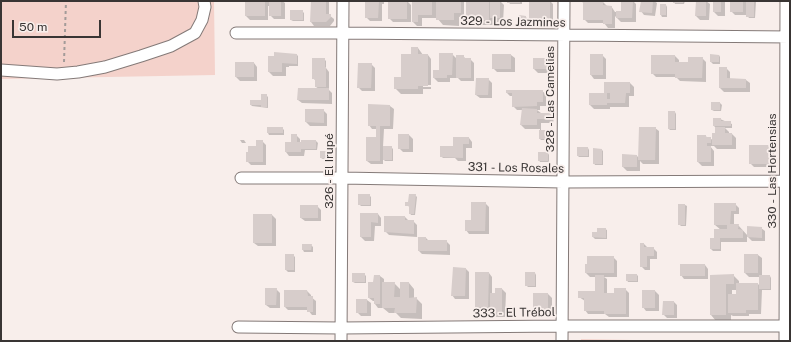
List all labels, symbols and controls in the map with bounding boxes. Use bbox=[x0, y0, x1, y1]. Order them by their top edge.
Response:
scale bar bbox=[14, 12, 103, 38]
street label: 329 - Los Jazmines bbox=[460, 14, 566, 30]
text: 50 m bbox=[19, 20, 47, 34]
street label: 328 - Las Camelias bbox=[543, 46, 557, 152]
street label: 330 - Las Hortensias bbox=[765, 113, 779, 229]
street label: 326 - El Irupé bbox=[322, 133, 336, 209]
street label: 331 - Los Rosales bbox=[468, 160, 564, 176]
street label: 333 - El Trébol bbox=[473, 305, 555, 321]

